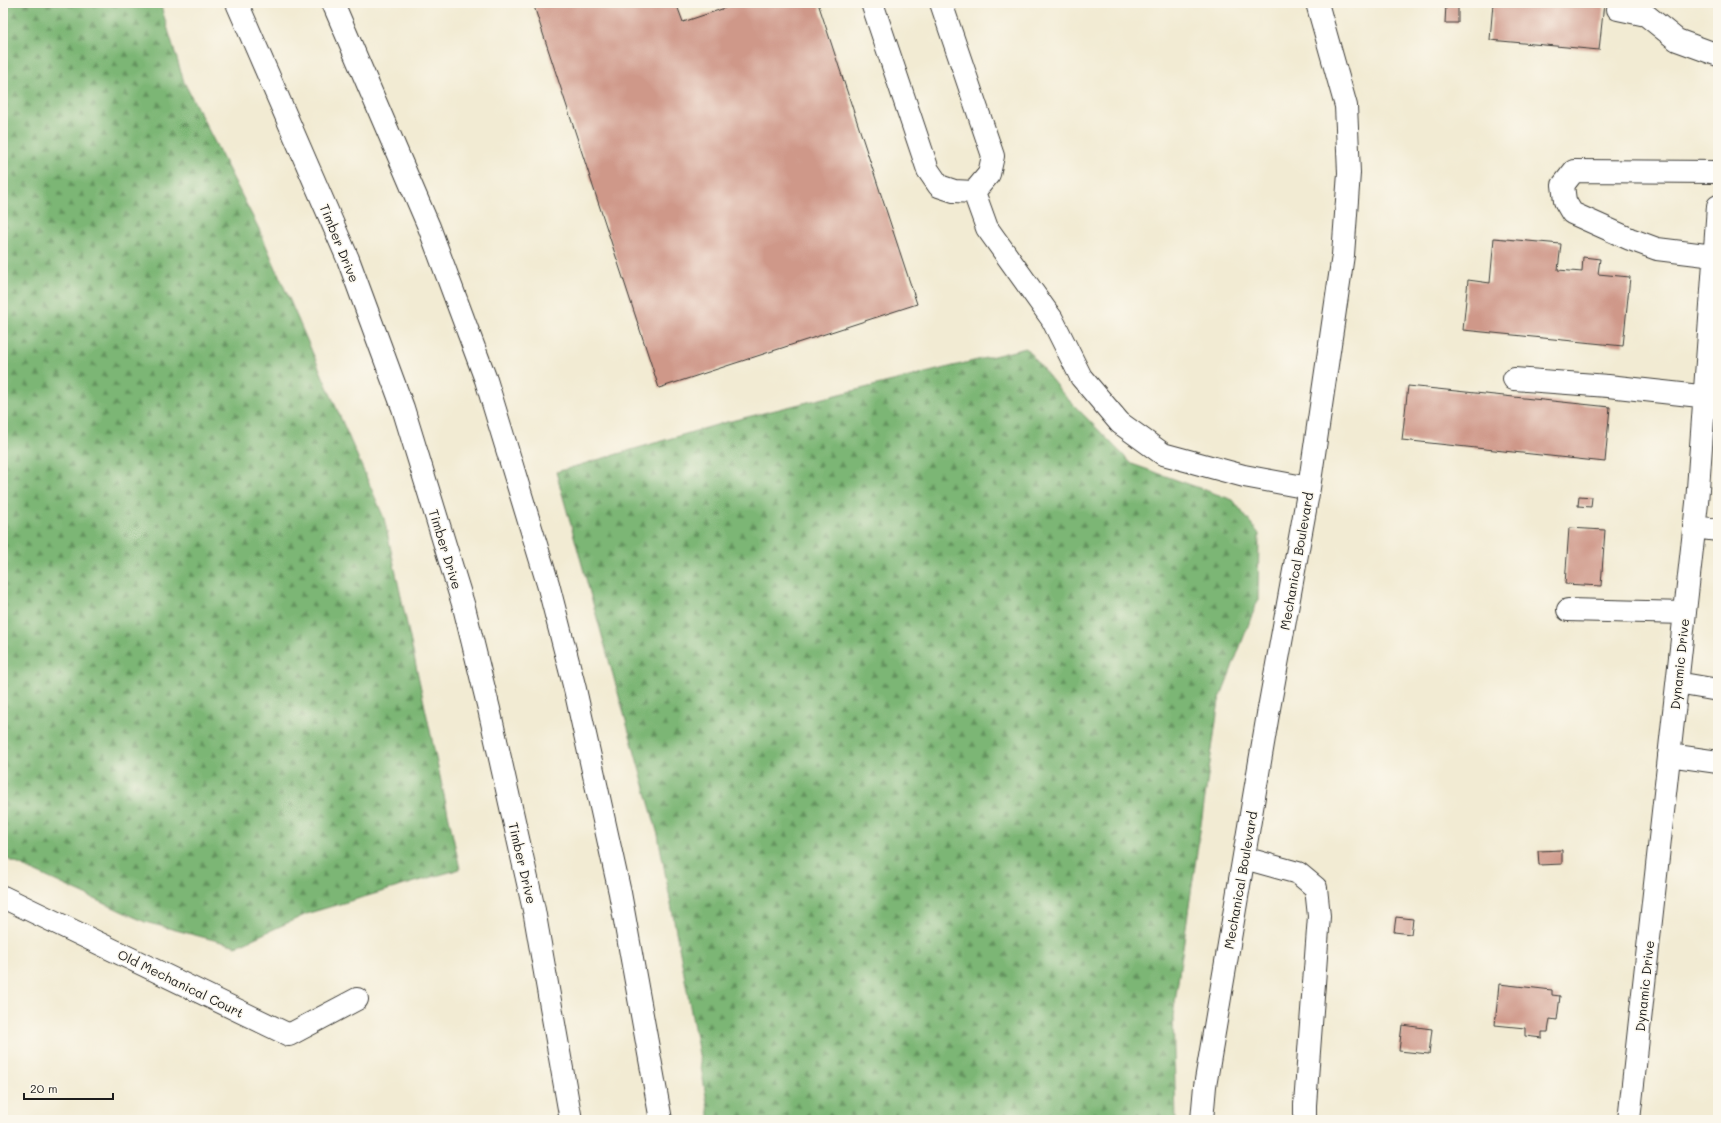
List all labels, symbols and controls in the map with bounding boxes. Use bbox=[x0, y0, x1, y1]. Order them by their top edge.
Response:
street label: Timber Drive bbox=[317, 201, 363, 285]
street label: Mechanical Boulevard bbox=[1275, 491, 1317, 631]
street label: Timber Drive bbox=[426, 507, 466, 591]
street label: Dynamic Drive bbox=[1666, 618, 1692, 710]
street label: Mechanical Boulevard bbox=[1219, 810, 1261, 950]
street label: Timber Drive bbox=[505, 821, 541, 905]
street label: Dynamic Drive bbox=[1631, 940, 1657, 1032]
street label: Old Mechanical Court bbox=[115, 945, 247, 1021]
scale bar bbox=[24, 1075, 113, 1101]
text: 20 m bbox=[30, 1080, 58, 1096]

